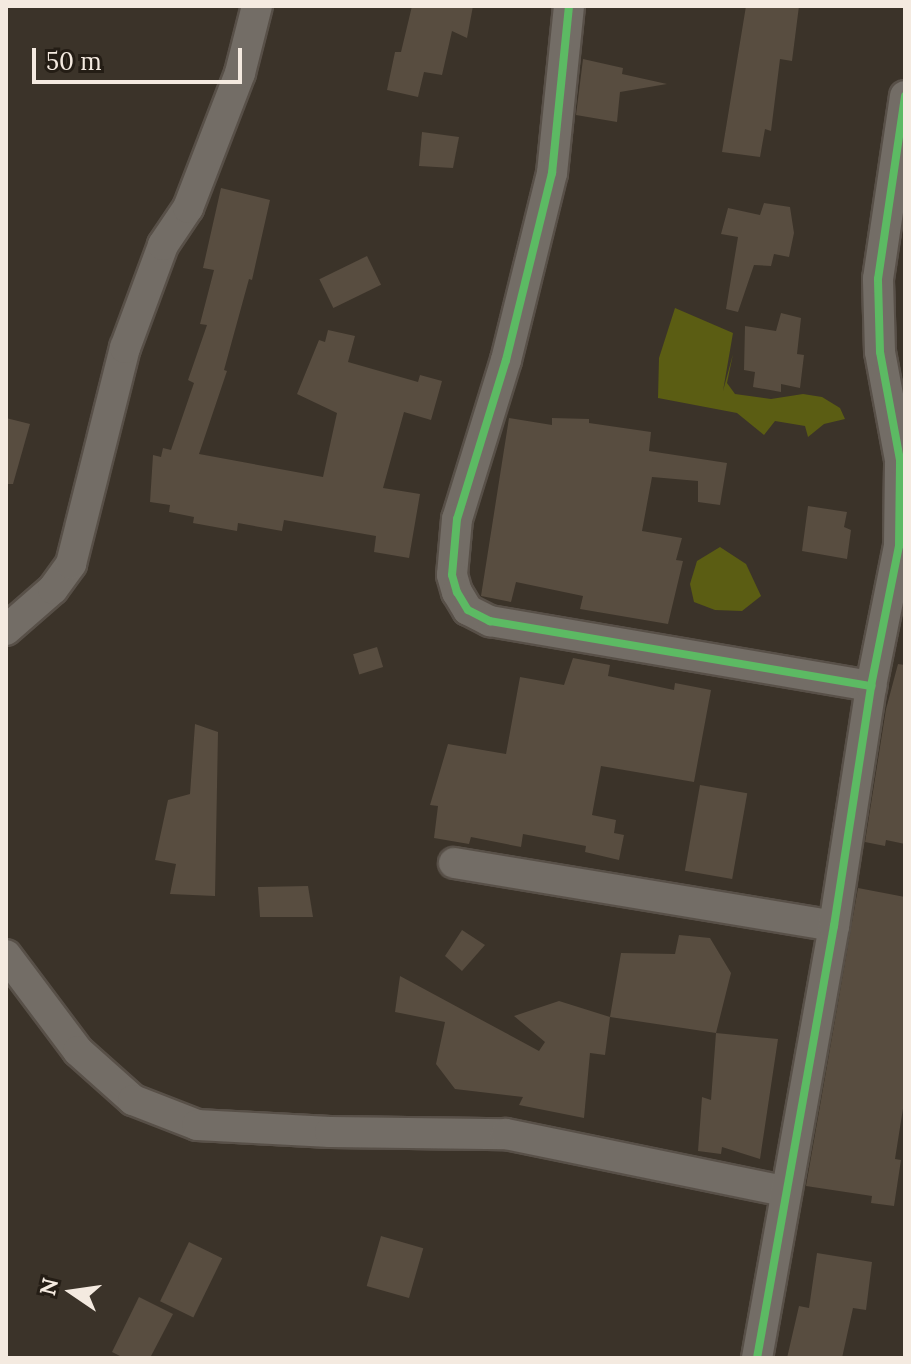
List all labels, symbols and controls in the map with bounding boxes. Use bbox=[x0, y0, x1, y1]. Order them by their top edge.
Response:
scale bar bbox=[36, 32, 246, 82]
text: 50 m bbox=[46, 46, 102, 77]
north arrow bbox=[32, 1252, 112, 1332]
text: N bbox=[33, 1275, 64, 1298]

